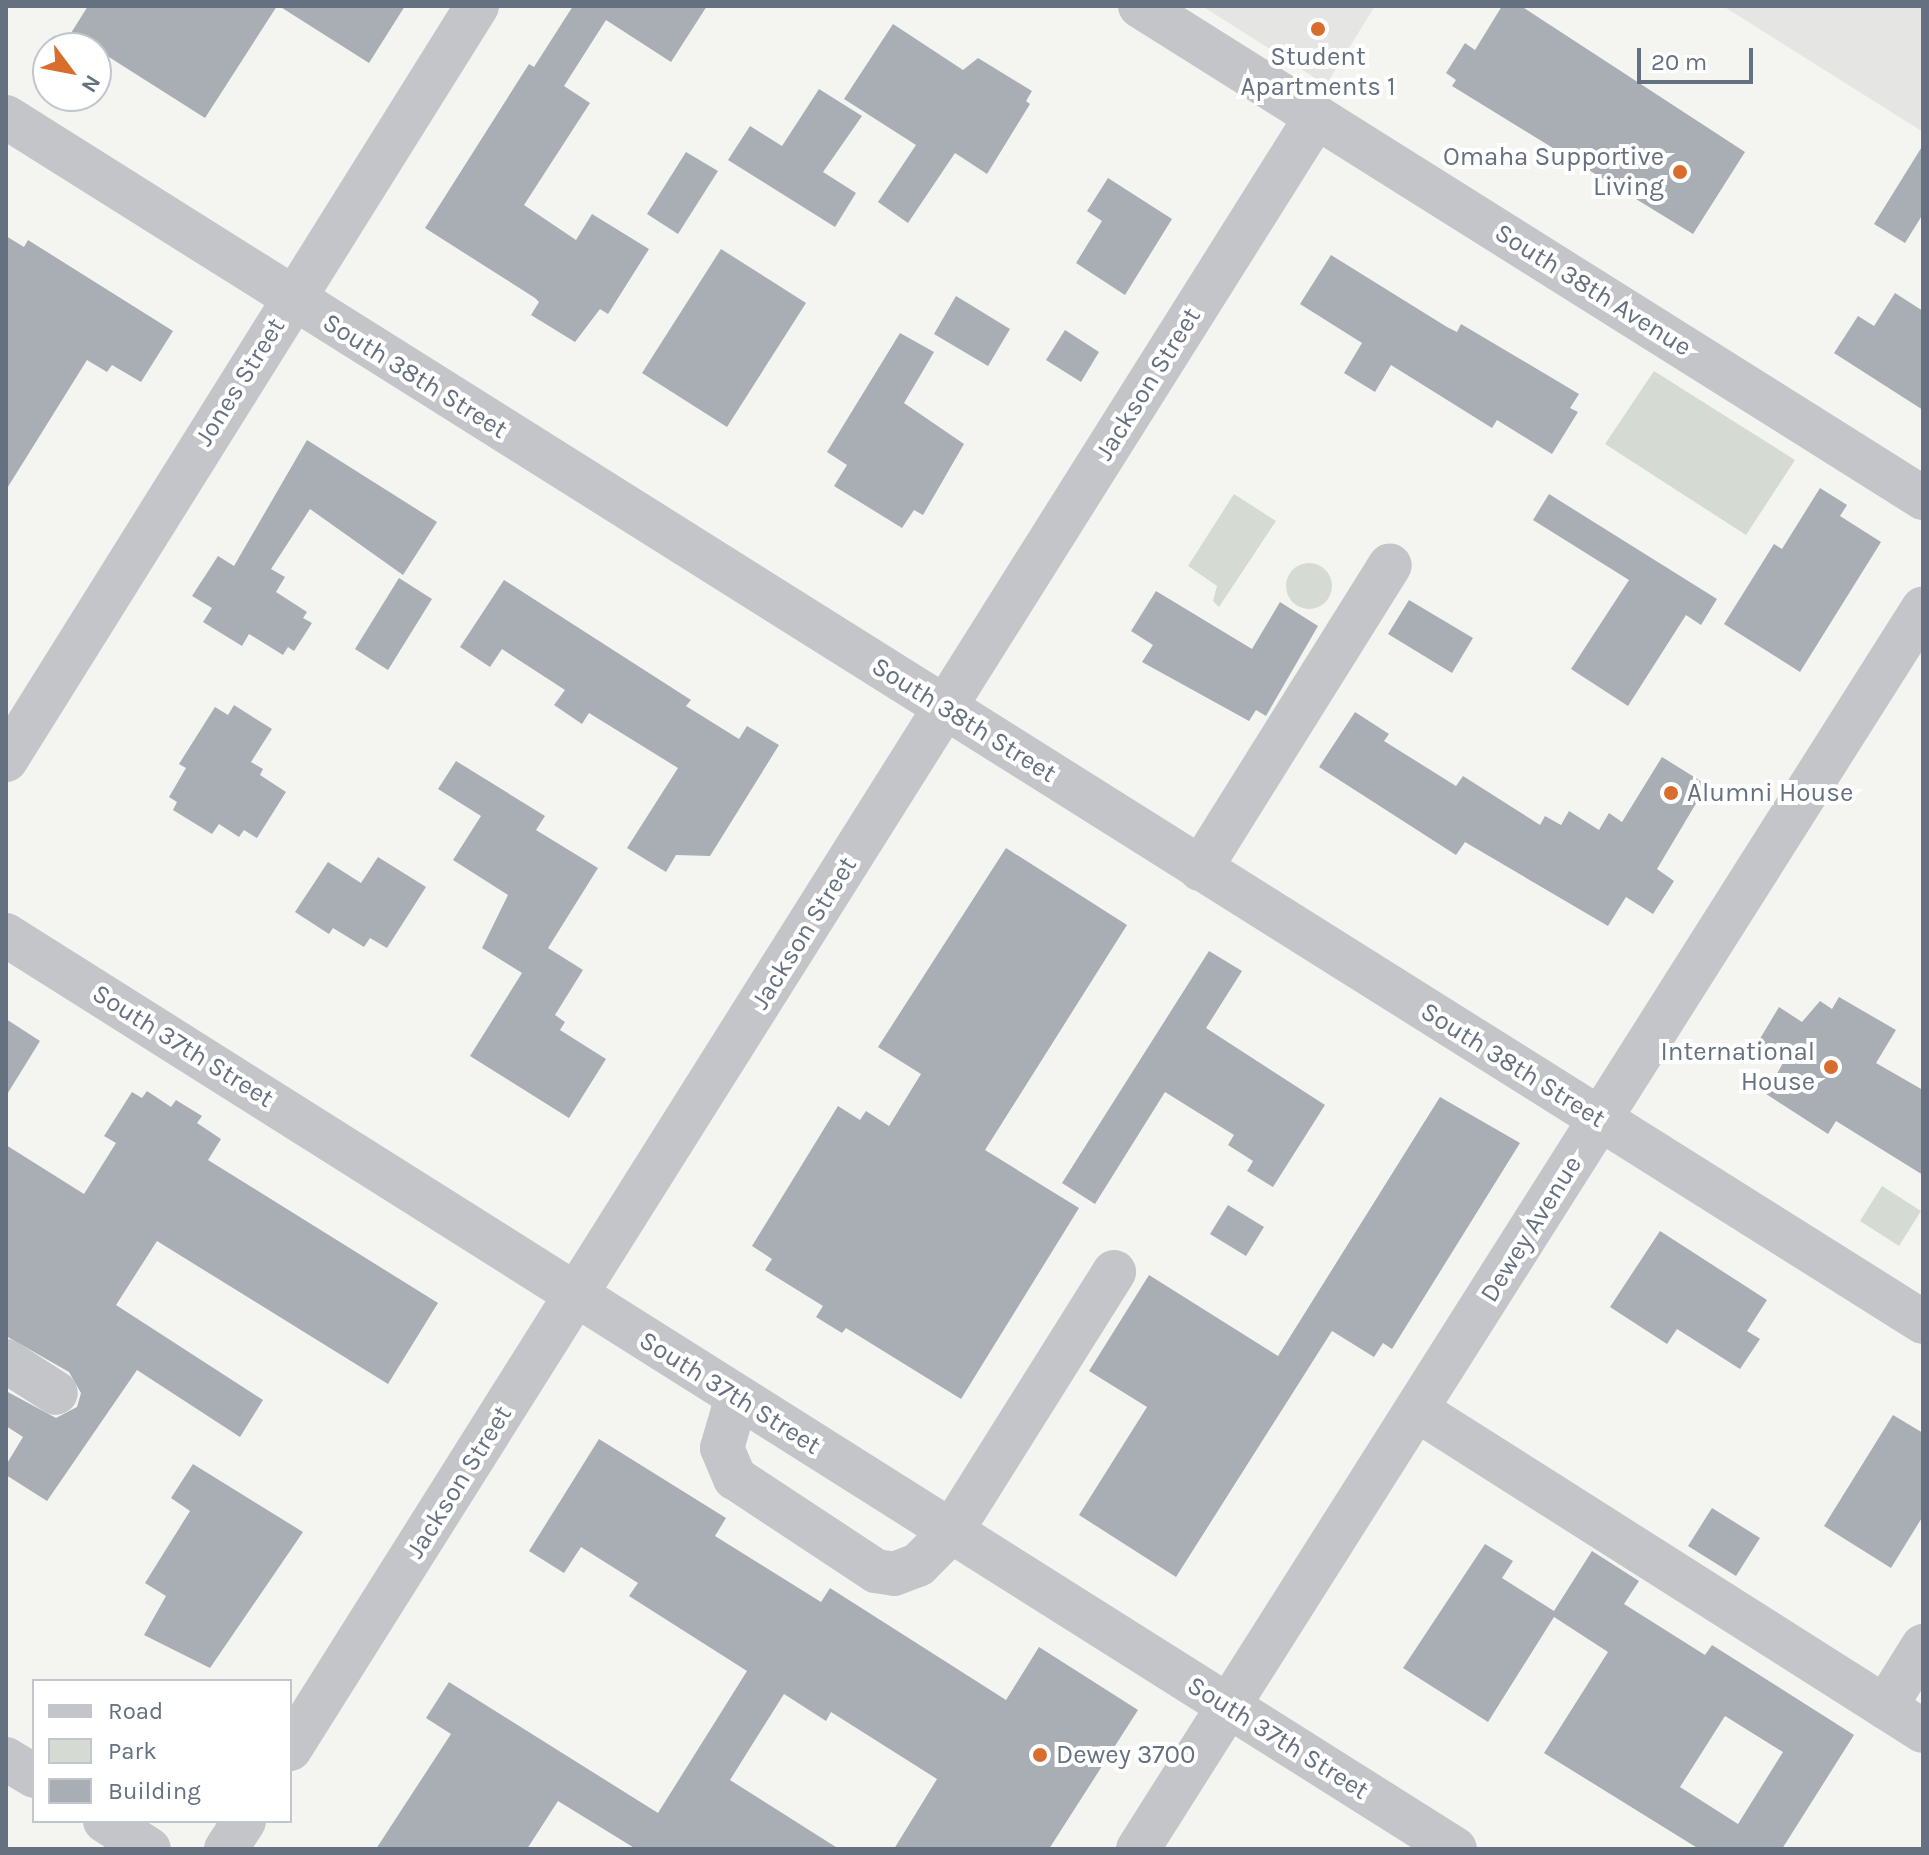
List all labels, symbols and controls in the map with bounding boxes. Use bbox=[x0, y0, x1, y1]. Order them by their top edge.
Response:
marker: Student Apartments 1 bbox=[1309, 20, 1327, 38]
north arrow bbox=[32, 32, 112, 112]
scale bar bbox=[1641, 32, 1757, 82]
place label: Student Apartments 1 bbox=[1240, 41, 1396, 102]
text: 20 m bbox=[1651, 48, 1707, 76]
text: N bbox=[75, 70, 106, 97]
place label: Omaha Supportive Living bbox=[1443, 141, 1664, 202]
marker: Omaha Supportive Living bbox=[1671, 163, 1689, 181]
street label: South 38th Avenue bbox=[1489, 217, 1697, 363]
street label: Jackson Street bbox=[1089, 302, 1207, 466]
street label: South 38th Street bbox=[317, 307, 513, 445]
street label: Jones Street bbox=[188, 312, 292, 452]
street label: South 38th Street bbox=[866, 651, 1062, 789]
place label: Alumni House bbox=[1687, 777, 1853, 809]
marker: Alumni House bbox=[1662, 784, 1680, 802]
street label: Jackson Street bbox=[745, 851, 863, 1015]
street label: South 37th Street bbox=[87, 978, 279, 1114]
street label: South 38th Street bbox=[1415, 996, 1611, 1134]
place label: International House bbox=[1660, 1036, 1815, 1098]
marker: International House bbox=[1822, 1058, 1840, 1076]
street label: Dewey Avenue bbox=[1474, 1150, 1588, 1308]
street label: South 37th Street bbox=[634, 1325, 826, 1461]
street label: Jackson Street bbox=[400, 1400, 518, 1564]
street label: South 37th Street bbox=[1182, 1670, 1374, 1806]
legend bbox=[32, 1679, 292, 1823]
text: Road bbox=[108, 1697, 163, 1725]
text: Park bbox=[108, 1737, 157, 1765]
place label: Dewey 3700 bbox=[1056, 1739, 1195, 1771]
marker: Dewey 3700 bbox=[1031, 1746, 1049, 1764]
text: Building bbox=[108, 1777, 201, 1805]

